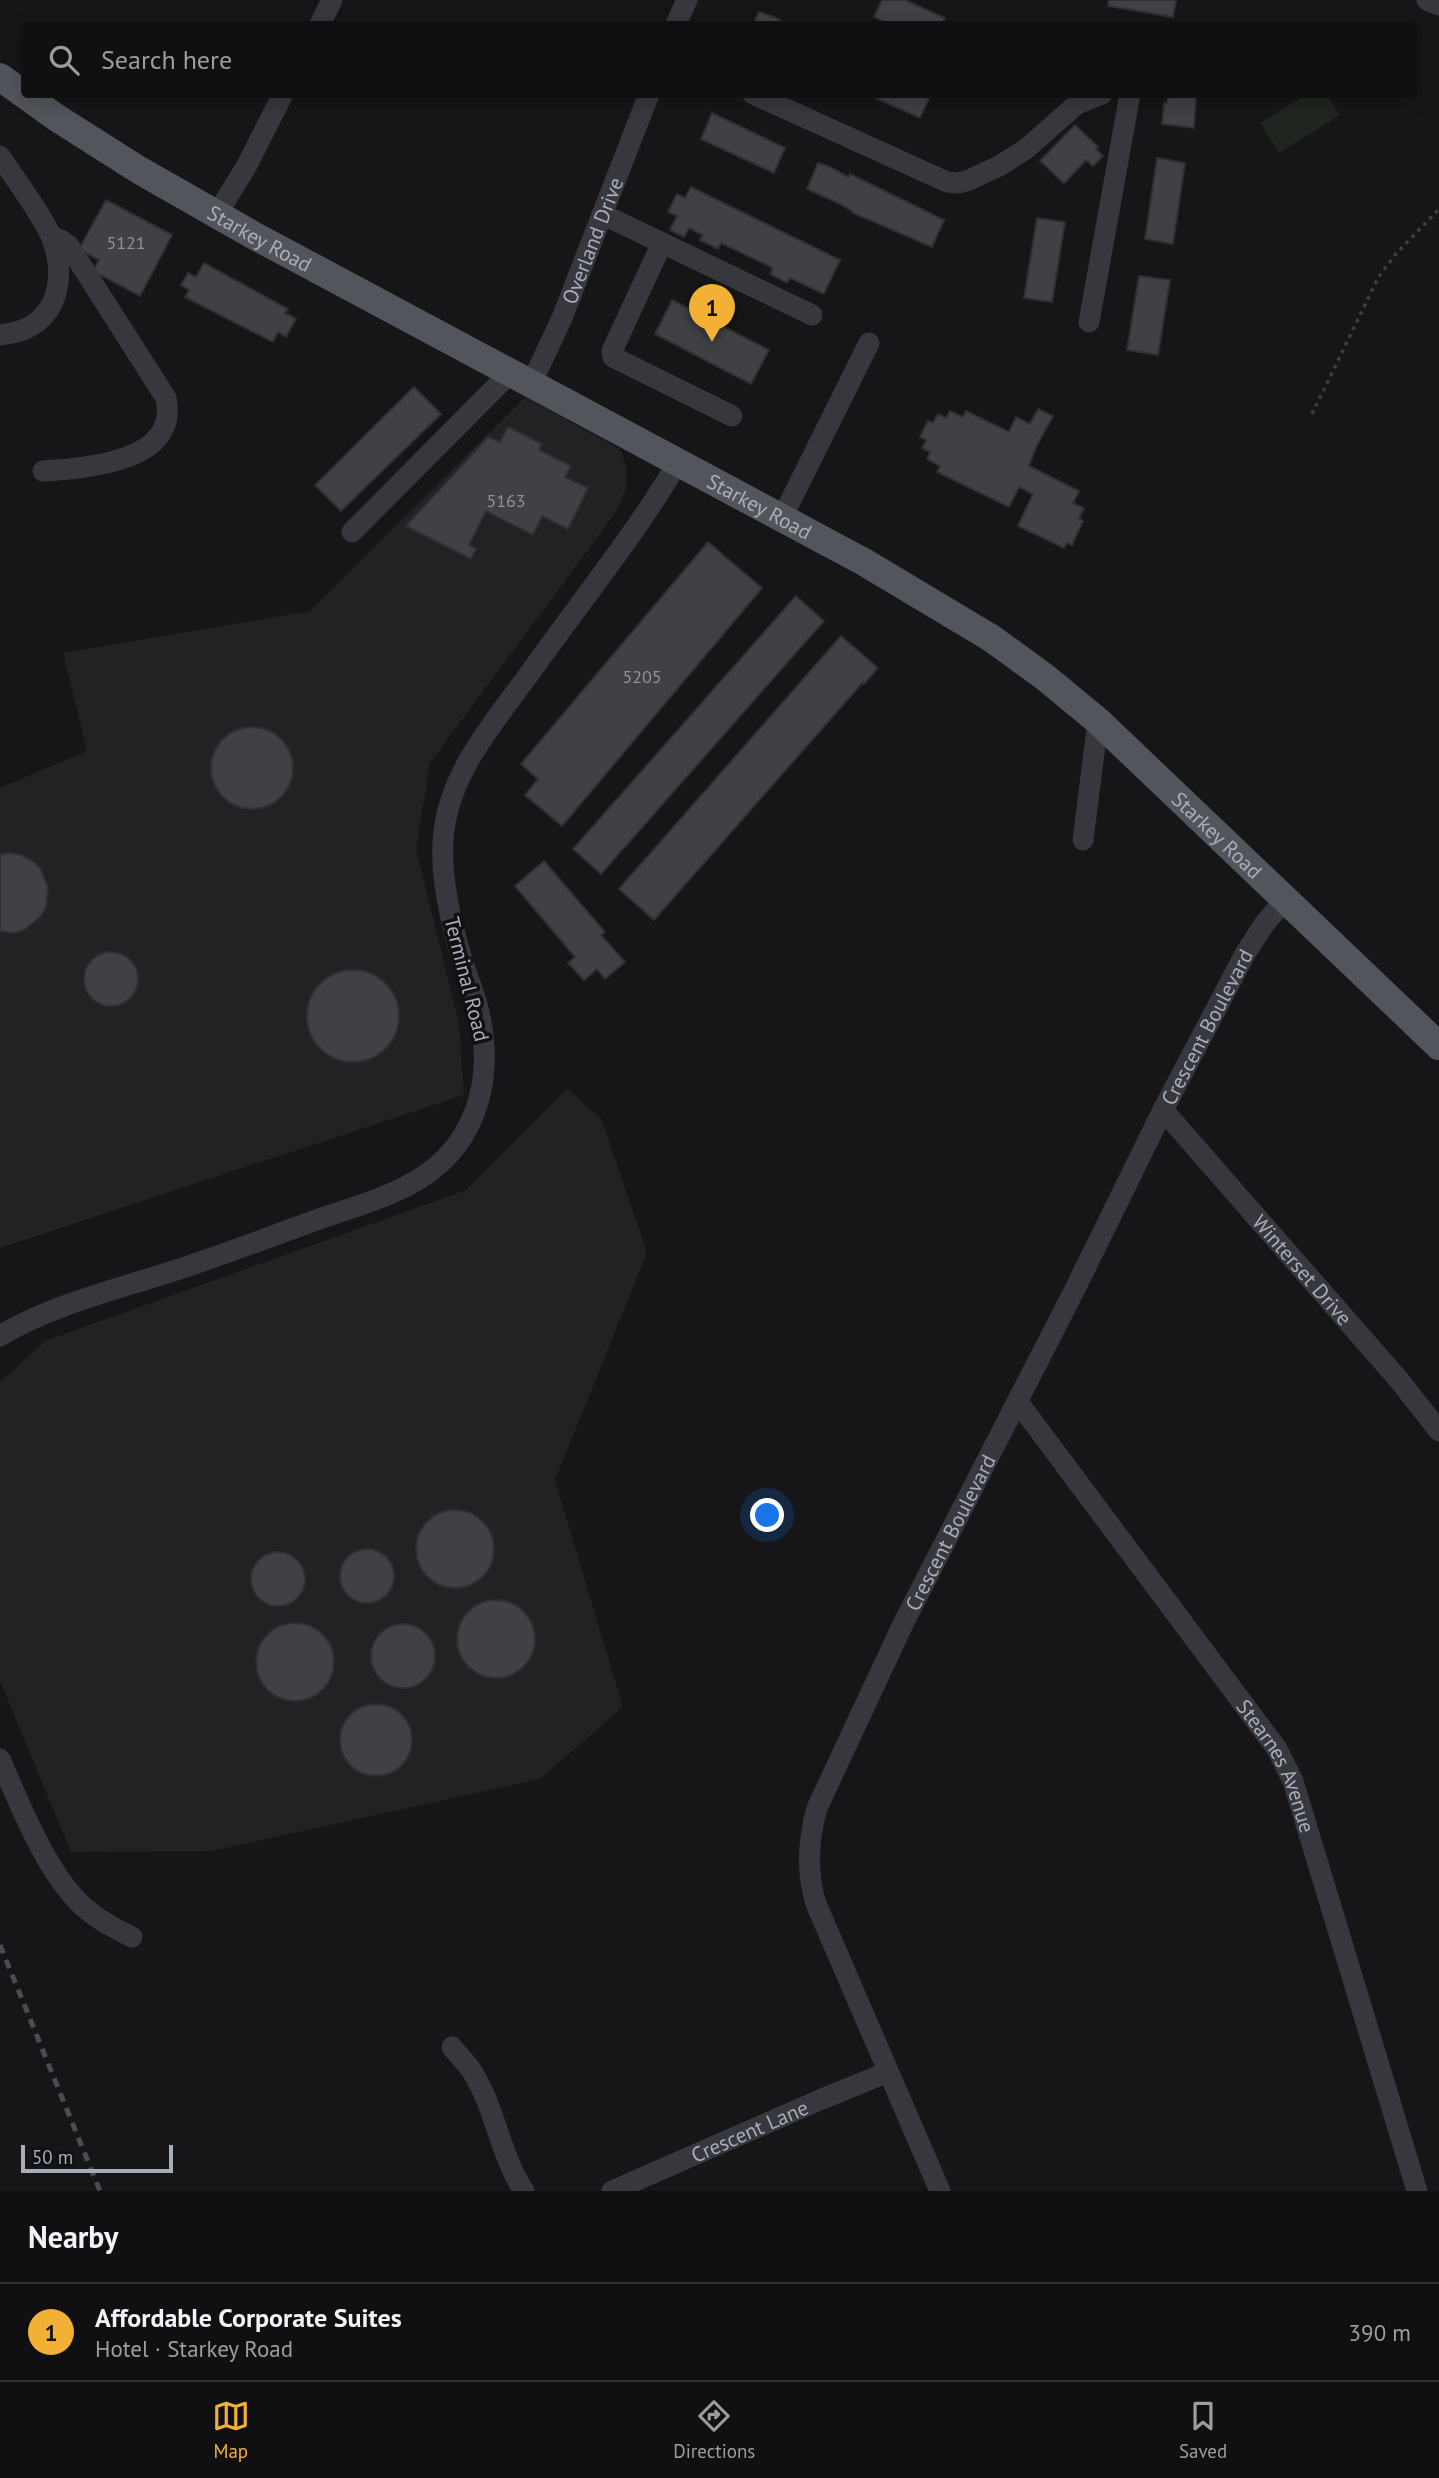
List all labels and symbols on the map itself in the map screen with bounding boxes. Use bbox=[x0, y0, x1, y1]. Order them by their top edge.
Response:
street label: Overland Drive bbox=[555, 173, 629, 308]
street label: Starkey Road bbox=[203, 198, 317, 278]
house number: 5121 bbox=[106, 231, 146, 254]
pin: 1 bbox=[689, 284, 735, 342]
street label: Starkey Road bbox=[702, 467, 817, 545]
house number: 5163 bbox=[486, 489, 526, 512]
house number: 5205 bbox=[622, 665, 662, 688]
street label: Starkey Road bbox=[1166, 785, 1268, 884]
street label: Terminal Road bbox=[438, 914, 496, 1044]
street label: Crescent Boulevard bbox=[1155, 944, 1259, 1110]
street label: Winterset Drive bbox=[1247, 1209, 1358, 1331]
street label: Crescent Boulevard bbox=[899, 1450, 1001, 1615]
your location bbox=[750, 1498, 784, 1532]
street label: Stearnes Avenue bbox=[1231, 1694, 1321, 1836]
street label: Crescent Lane bbox=[687, 2093, 812, 2168]
scale bar bbox=[21, 2142, 173, 2174]

